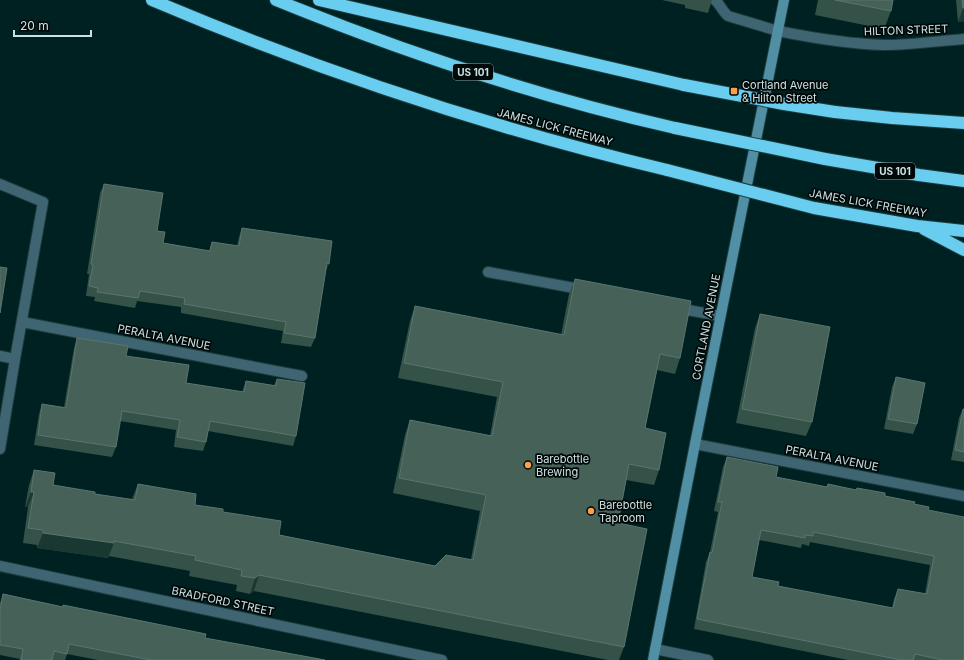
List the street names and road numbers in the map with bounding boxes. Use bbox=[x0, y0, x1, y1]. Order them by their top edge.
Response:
street label: HILTON STREET bbox=[864, 22, 948, 38]
road number: US 101 bbox=[453, 64, 493, 80]
street label: JAMES LICK FREEWAY bbox=[496, 105, 615, 149]
road number: US 101 bbox=[875, 163, 915, 179]
street label: JAMES LICK FREEWAY bbox=[808, 186, 928, 220]
street label: CORTLAND AVENUE bbox=[689, 273, 723, 381]
street label: PERALTA AVENUE bbox=[116, 321, 212, 353]
street label: PERALTA AVENUE bbox=[784, 442, 880, 474]
street label: BRADFORD STREET bbox=[170, 583, 276, 619]

